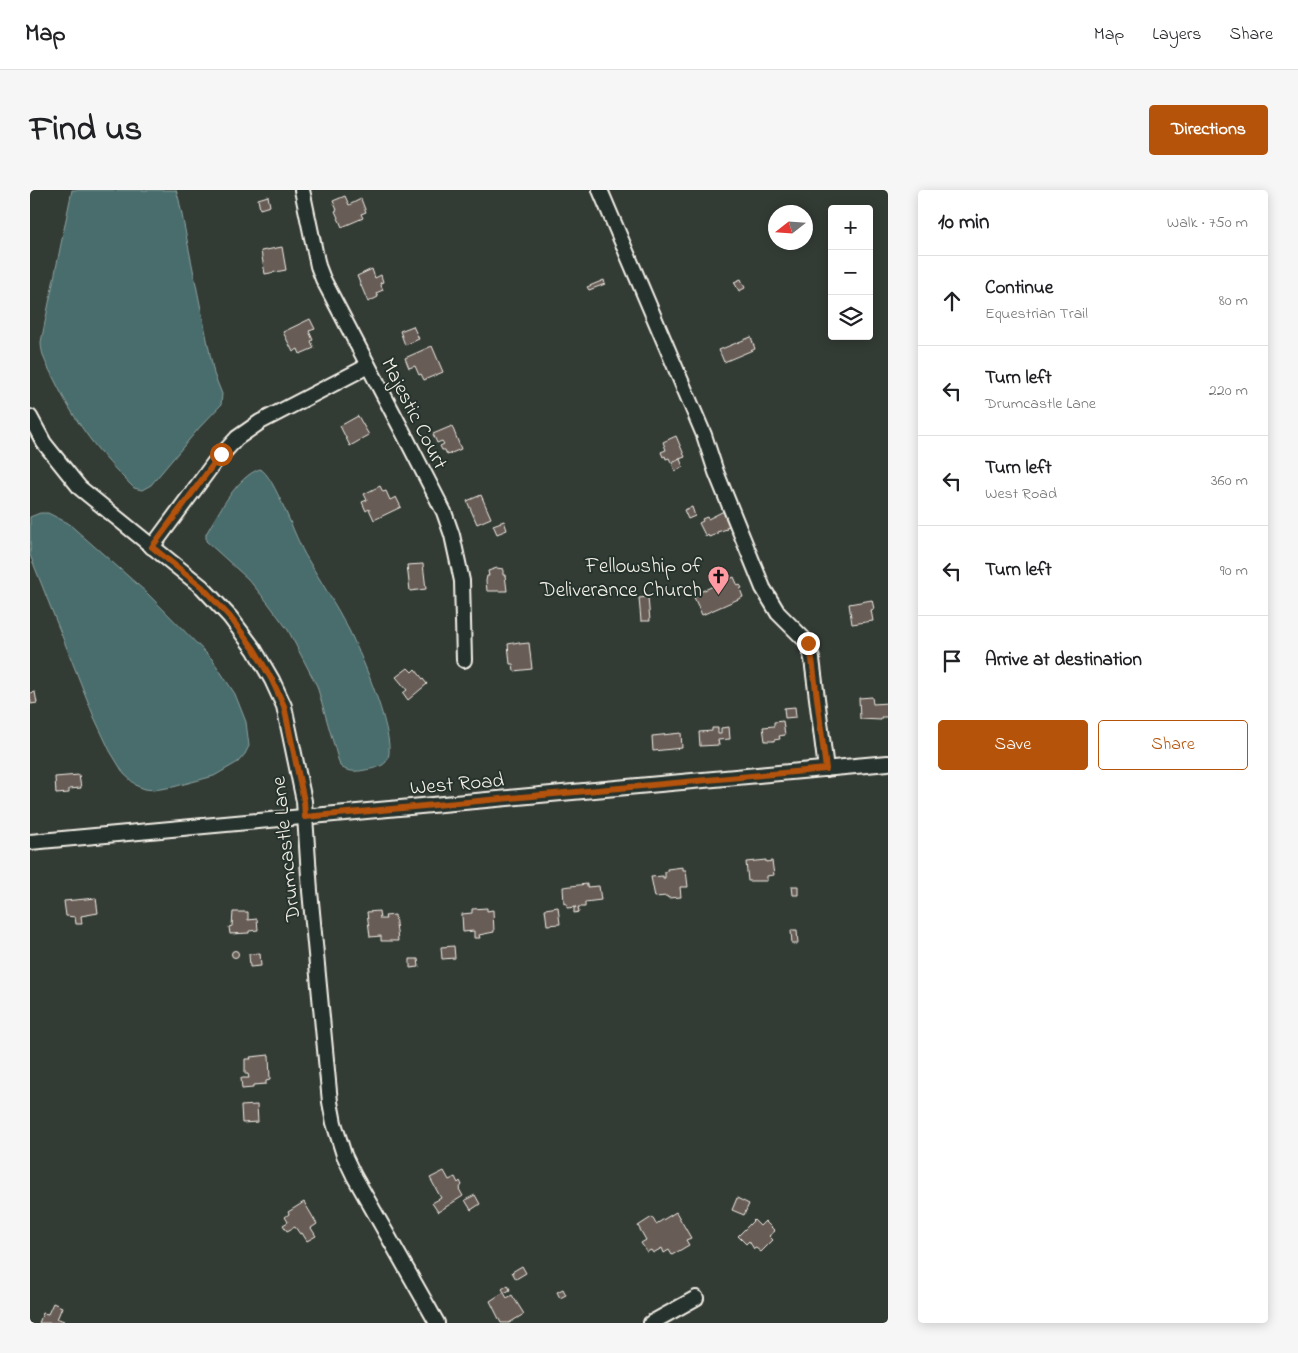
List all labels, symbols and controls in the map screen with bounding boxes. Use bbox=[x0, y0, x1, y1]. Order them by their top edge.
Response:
text: Map bbox=[25, 17, 66, 52]
text: Map bbox=[1094, 22, 1124, 48]
text: Layers bbox=[1152, 22, 1202, 48]
text: Share bbox=[1230, 22, 1273, 48]
text: Find us bbox=[30, 105, 142, 156]
button: Directions bbox=[1149, 105, 1268, 155]
north arrow bbox=[768, 205, 813, 250]
map controls bbox=[828, 205, 873, 340]
button: + bbox=[828, 205, 873, 250]
text: 10 min bbox=[938, 208, 989, 238]
text: Walk · 750 m bbox=[1167, 211, 1248, 235]
button: − bbox=[828, 250, 873, 295]
text: Continue bbox=[985, 275, 1053, 302]
icon: ahead bbox=[938, 287, 966, 315]
text: 80 m bbox=[1219, 289, 1248, 313]
button: layers bbox=[828, 295, 873, 340]
text: Equestrian Trail bbox=[985, 302, 1088, 326]
street label: Majestic Court bbox=[372, 353, 454, 475]
text: Turn left bbox=[985, 365, 1052, 392]
icon: left bbox=[938, 377, 966, 405]
text: 220 m bbox=[1209, 379, 1248, 403]
text: Drumcastle Lane bbox=[985, 392, 1096, 416]
route start bbox=[210, 443, 233, 466]
text: Turn left bbox=[985, 455, 1052, 482]
icon: left bbox=[938, 467, 966, 495]
text: 360 m bbox=[1211, 469, 1248, 493]
text: West Road bbox=[985, 482, 1057, 506]
place label: Fellowship of Deliverance Church bbox=[539, 552, 702, 606]
icon: left bbox=[938, 557, 966, 585]
text: Turn left bbox=[985, 557, 1052, 584]
text: 90 m bbox=[1220, 559, 1248, 583]
church icon: Fellowship of Deliverance Church bbox=[706, 565, 730, 596]
route end bbox=[797, 632, 820, 655]
icon: arrive bbox=[938, 647, 966, 675]
text: Arrive at destination bbox=[985, 647, 1142, 674]
button: Save bbox=[938, 720, 1088, 770]
button: Share bbox=[1098, 720, 1248, 770]
street label: West Road bbox=[409, 766, 506, 804]
street label: Drumcastle Lane bbox=[264, 774, 310, 924]

